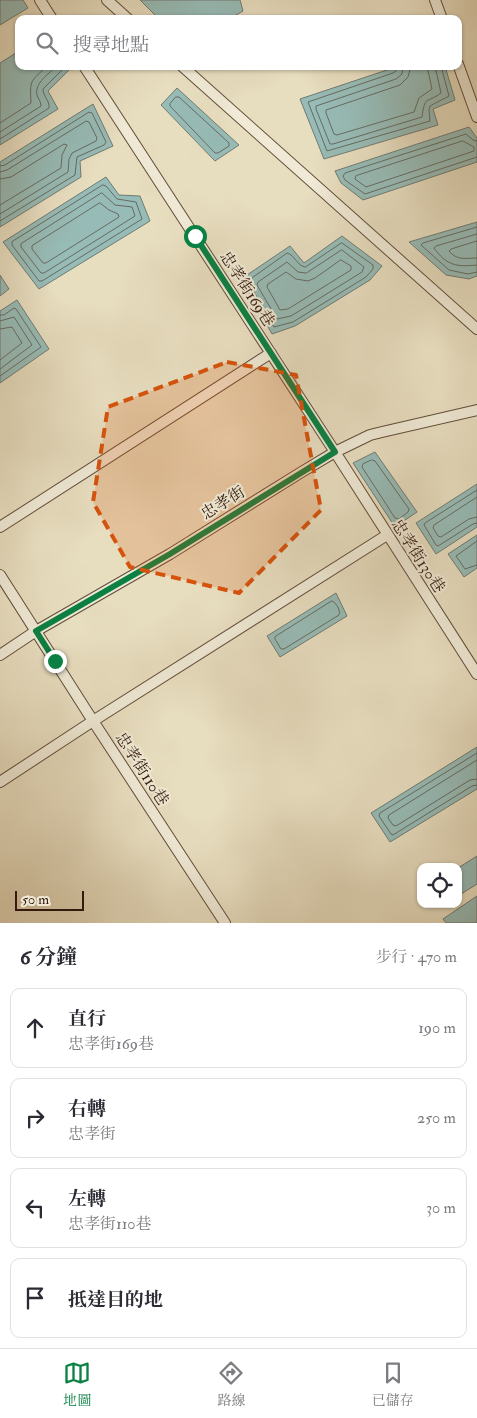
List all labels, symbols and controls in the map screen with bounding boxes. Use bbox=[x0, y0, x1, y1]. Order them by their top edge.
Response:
search box bbox=[15, 15, 462, 70]
icon: search bbox=[33, 29, 61, 57]
text: 搜尋地點 bbox=[73, 33, 149, 57]
route start bbox=[184, 225, 207, 248]
street label: 忠孝街169巷 bbox=[215, 248, 279, 330]
street label: 忠孝街 bbox=[197, 482, 249, 524]
street label: 忠孝街130巷 bbox=[387, 515, 449, 597]
route end bbox=[44, 650, 67, 673]
street label: 忠孝街110巷 bbox=[111, 729, 173, 809]
map controls bbox=[417, 863, 462, 908]
button: locate bbox=[417, 863, 462, 908]
scale bar bbox=[15, 888, 84, 911]
text: 50 m bbox=[22, 891, 49, 908]
text: 6 分鐘 bbox=[20, 944, 77, 971]
text: 步行 · 470 m bbox=[376, 947, 457, 967]
text: 直行 bbox=[68, 1007, 106, 1031]
icon: ahead bbox=[21, 1014, 49, 1042]
text: 190 m bbox=[418, 1018, 456, 1038]
text: 忠孝街169巷 bbox=[68, 1034, 154, 1054]
text: 右轉 bbox=[68, 1097, 106, 1121]
icon: right bbox=[21, 1104, 49, 1132]
text: 250 m bbox=[417, 1108, 456, 1128]
text: 忠孝街 bbox=[68, 1124, 116, 1144]
text: 左轉 bbox=[68, 1187, 106, 1211]
icon: left bbox=[21, 1194, 49, 1222]
text: 30 m bbox=[426, 1198, 456, 1218]
text: 忠孝街110巷 bbox=[68, 1214, 152, 1234]
icon: arrive bbox=[21, 1284, 49, 1312]
text: 抵達目的地 bbox=[68, 1288, 163, 1312]
tab: 地圖 bbox=[63, 1359, 91, 1409]
tab: 路線 bbox=[217, 1359, 245, 1409]
tab: 已儲存 bbox=[372, 1359, 414, 1409]

